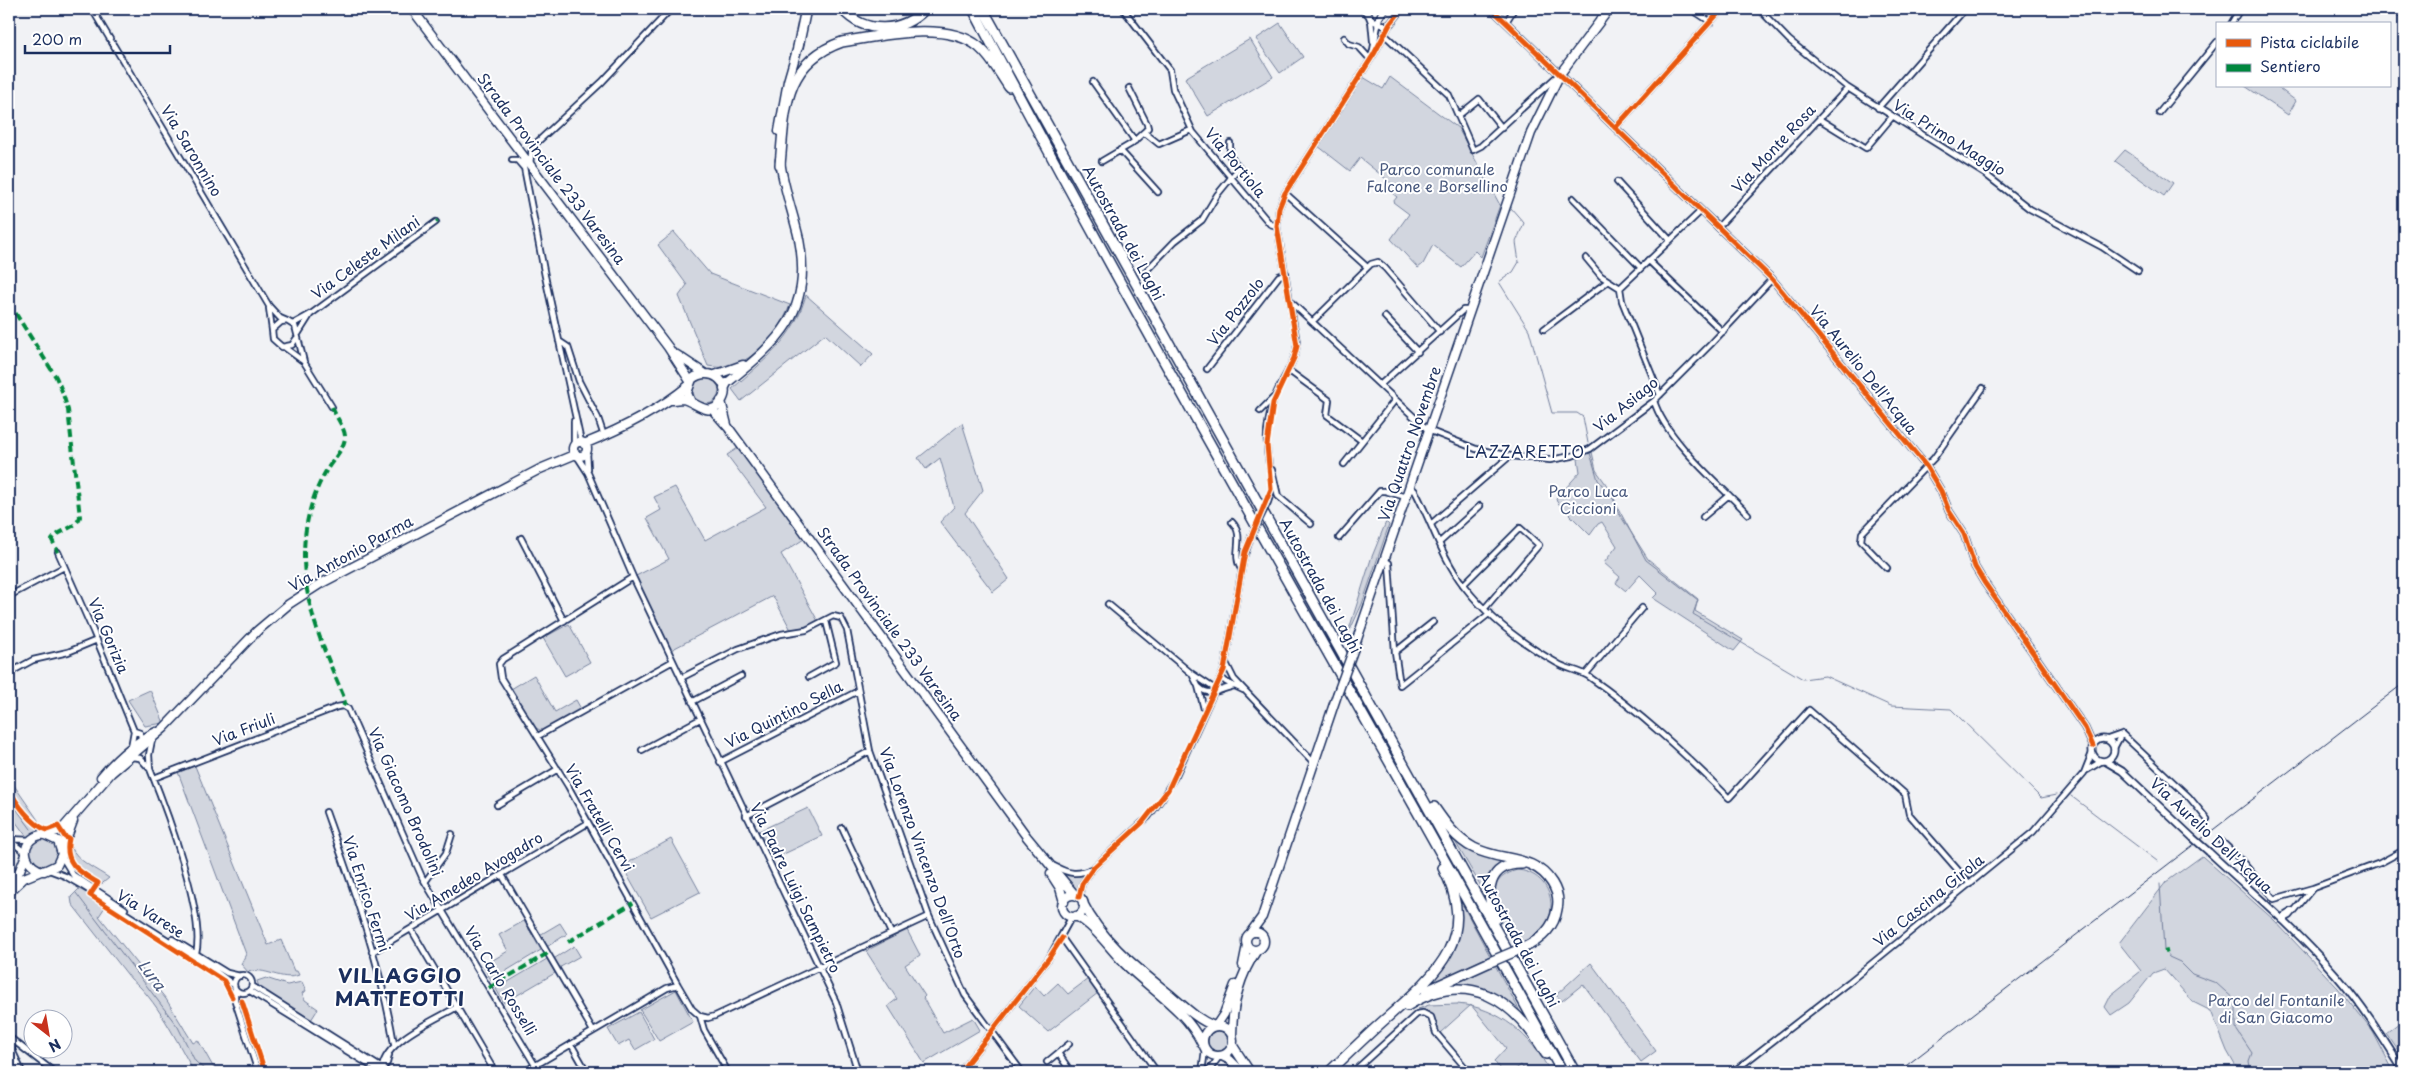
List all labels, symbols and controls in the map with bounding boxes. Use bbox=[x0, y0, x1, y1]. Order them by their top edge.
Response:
scale bar bbox=[25, 22, 170, 54]
legend bbox=[2216, 22, 2390, 88]
text: 200 m bbox=[32, 27, 82, 50]
text: Pista ciclabile bbox=[2260, 30, 2359, 53]
text: Sentiero bbox=[2260, 54, 2321, 77]
street label: Strada Provinciale 233 Varesina bbox=[472, 67, 632, 269]
street label: Via Primo Maggio bbox=[1889, 93, 2011, 181]
street label: Via Monte Rosa bbox=[1726, 98, 1821, 197]
street label: Via Saronnino bbox=[156, 100, 229, 200]
street label: Via Portiola bbox=[1200, 122, 1273, 203]
park label: Parco comunale Falcone e Borsellino bbox=[1366, 157, 1508, 197]
street label: Autostrada dei Laghi bbox=[1078, 161, 1171, 304]
street label: Via Celeste Milani bbox=[306, 209, 424, 304]
street label: Via Pozzolo bbox=[1201, 272, 1269, 350]
street label: Via Aurelio Dell'Acqua bbox=[1805, 299, 1924, 439]
street label: Via Quattro Novembre bbox=[1371, 363, 1446, 524]
street label: Via Asiago bbox=[1588, 370, 1662, 437]
district label: LAZZARETTO bbox=[1465, 439, 1585, 463]
park label: Parco Luca Ciccioni bbox=[1548, 479, 1628, 519]
street label: Via Antonio Parma bbox=[284, 509, 417, 596]
street label: Autostrada dei Laghi bbox=[1275, 514, 1368, 657]
street label: Strada Provinciale 233 Varesina bbox=[812, 521, 969, 725]
street label: Via Gorizia bbox=[83, 594, 136, 678]
street label: Via Quintino Sella bbox=[720, 674, 847, 753]
street label: Via Friuli bbox=[209, 706, 278, 751]
street label: Via Giacomo Brodolini bbox=[363, 723, 450, 880]
street label: Via Lorenzo Vincenzo Dell'Orto bbox=[874, 744, 972, 961]
street label: Via Fratelli Cervi bbox=[560, 759, 641, 876]
street label: Via Aurelio Dell'Acqua bbox=[2145, 772, 2279, 899]
street label: Via Padre Luigi Sampietro bbox=[745, 798, 848, 976]
street label: Via Amedeo Avogadro bbox=[400, 825, 547, 926]
street label: Via Enrico Fermi bbox=[338, 832, 397, 955]
street label: Via Cascina Girola bbox=[1868, 848, 1989, 952]
street label: Autostrada dei Laghi bbox=[1473, 868, 1566, 1011]
street label: Via Varese bbox=[113, 883, 189, 943]
street label: Via Carlo Rosselli bbox=[459, 921, 543, 1040]
water label: Lura bbox=[133, 954, 173, 996]
district label: VILLAGGIO MATTEOTTI bbox=[335, 960, 465, 1013]
park label: Parco del Fontanile di San Giacomo bbox=[2208, 988, 2344, 1028]
north arrow bbox=[22, 1008, 72, 1058]
text: N bbox=[45, 1034, 65, 1057]

